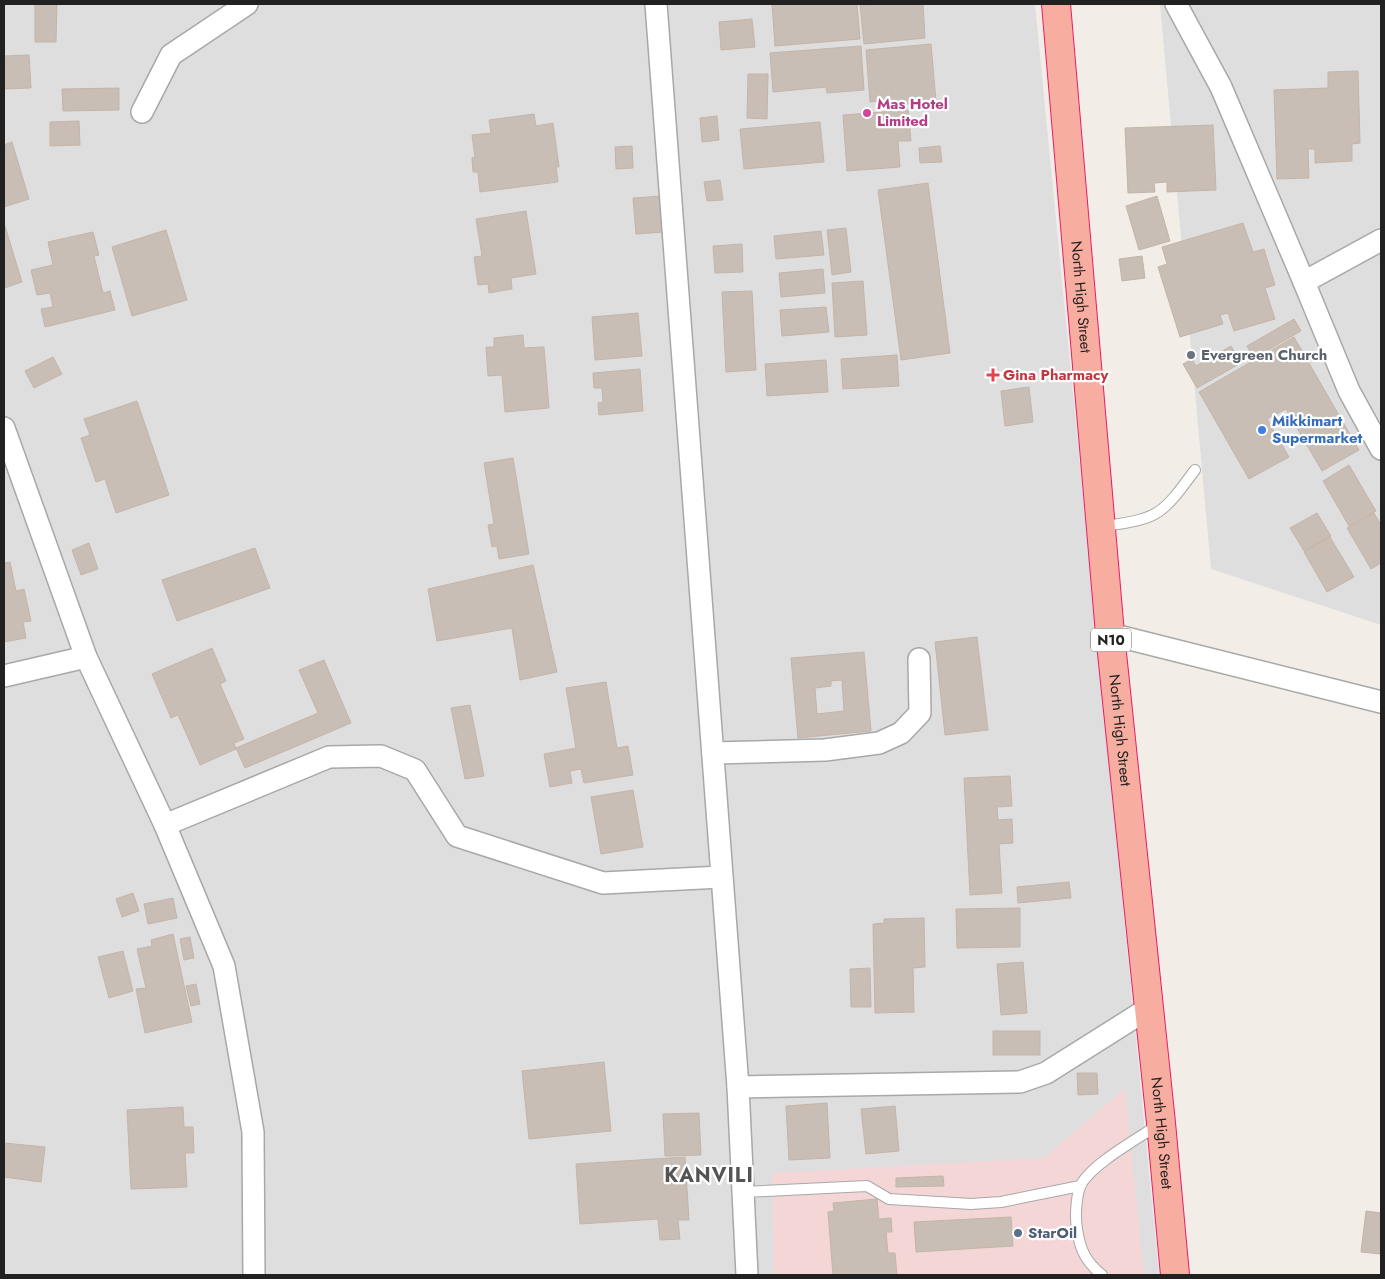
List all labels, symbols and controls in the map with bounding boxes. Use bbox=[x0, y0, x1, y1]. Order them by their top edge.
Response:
place label: Mas Hotel Limited bbox=[877, 93, 948, 132]
marker: Mas Hotel Limited bbox=[861, 107, 873, 119]
street label: North High Street bbox=[1065, 240, 1097, 354]
place label: Evergreen Church bbox=[1201, 344, 1327, 366]
marker: Evergreen Church bbox=[1185, 349, 1197, 361]
place label: Gina Pharmacy bbox=[1003, 364, 1108, 386]
marker: Gina Pharmacy bbox=[987, 369, 999, 381]
place label: Mikkimart Supermarket bbox=[1272, 410, 1363, 449]
marker: Mikkimart Supermarket bbox=[1256, 424, 1268, 436]
road number: N10 bbox=[1091, 628, 1131, 652]
street label: North High Street bbox=[1103, 673, 1137, 788]
street label: North High Street bbox=[1145, 1076, 1178, 1190]
district label: KANVILI bbox=[664, 1161, 754, 1190]
place label: StarOil bbox=[1028, 1222, 1077, 1244]
marker: StarOil bbox=[1012, 1227, 1024, 1239]

